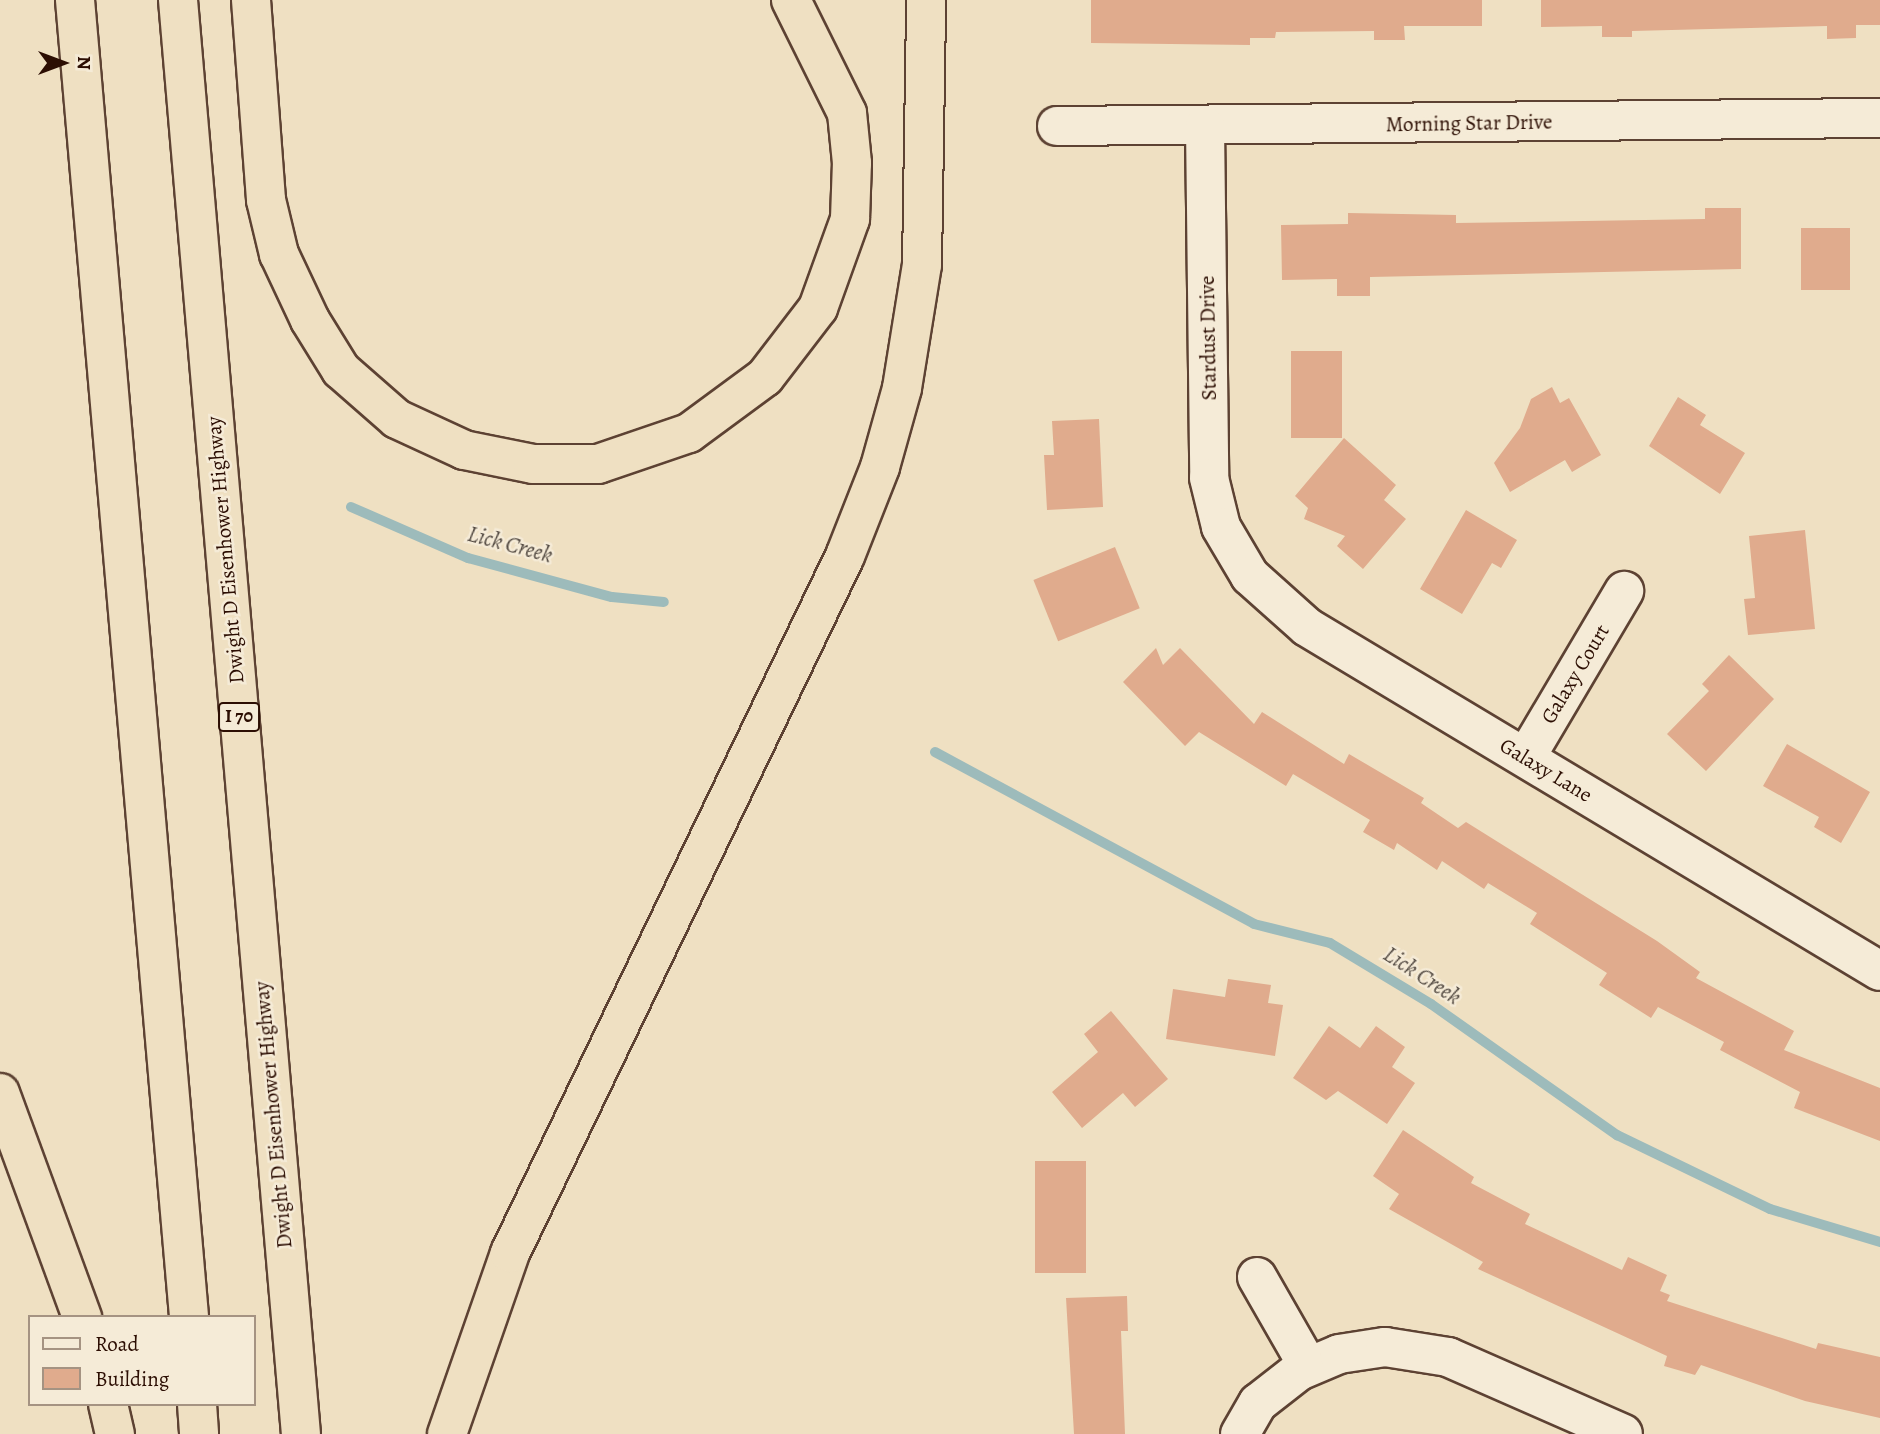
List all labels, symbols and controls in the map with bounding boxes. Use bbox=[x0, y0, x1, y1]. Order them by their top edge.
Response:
north arrow bbox=[28, 28, 98, 98]
text: N bbox=[71, 56, 97, 70]
street label: Morning Star Drive bbox=[1385, 109, 1553, 137]
street label: Stardust Drive bbox=[1194, 275, 1222, 401]
street label: Dwight D Eisenhower Highway bbox=[201, 415, 249, 685]
water label: Lick Creek bbox=[464, 520, 556, 570]
street label: Galaxy Court bbox=[1535, 620, 1615, 728]
road number: I 70 bbox=[218, 702, 260, 732]
street label: Galaxy Lane bbox=[1495, 733, 1597, 807]
water label: Lick Creek bbox=[1378, 941, 1466, 1011]
street label: Dwight D Eisenhower Highway bbox=[249, 980, 297, 1250]
legend bbox=[28, 1315, 256, 1406]
text: Road bbox=[95, 1330, 139, 1358]
text: Building bbox=[95, 1365, 169, 1393]

